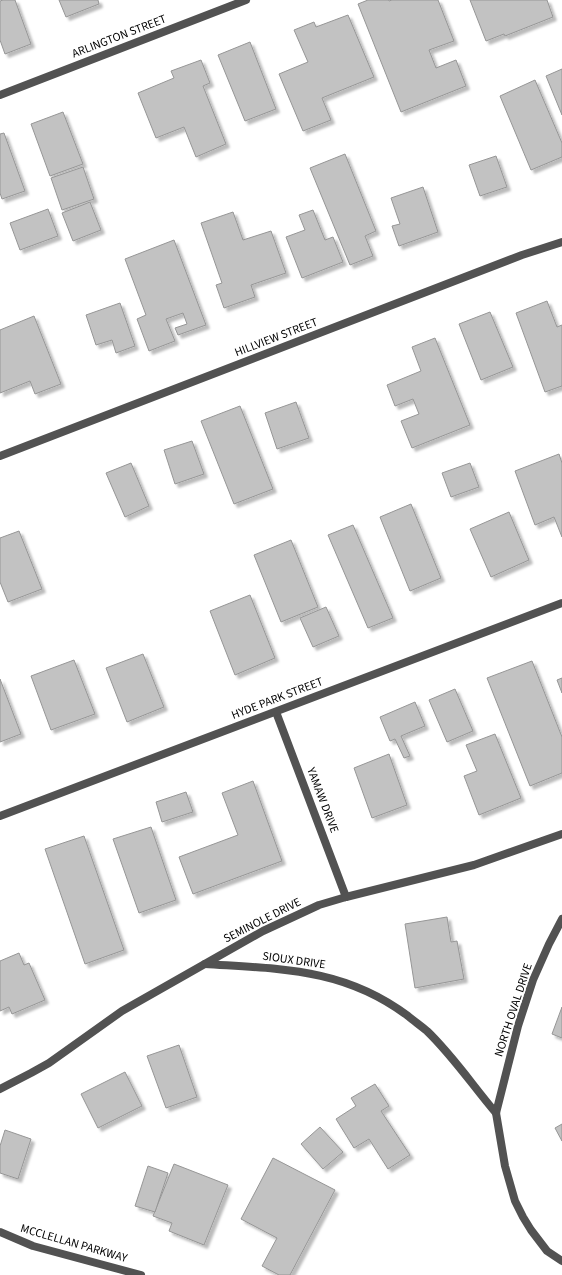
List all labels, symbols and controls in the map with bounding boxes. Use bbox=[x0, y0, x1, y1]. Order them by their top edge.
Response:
street label: ARLINGTON STREET bbox=[69, 10, 169, 62]
street label: HILLVIEW STREET bbox=[232, 314, 321, 361]
street label: HYDE PARK STREET bbox=[229, 673, 326, 724]
street label: YAMAW DRIVE bbox=[302, 764, 343, 835]
street label: SEMINOLE DRIVE bbox=[221, 894, 304, 947]
street label: SIOUX DRIVE bbox=[261, 948, 327, 973]
street label: NORTH OVAL DRIVE bbox=[490, 961, 537, 1059]
street label: MCCLELLAN PARKWAY bbox=[18, 1220, 130, 1267]

